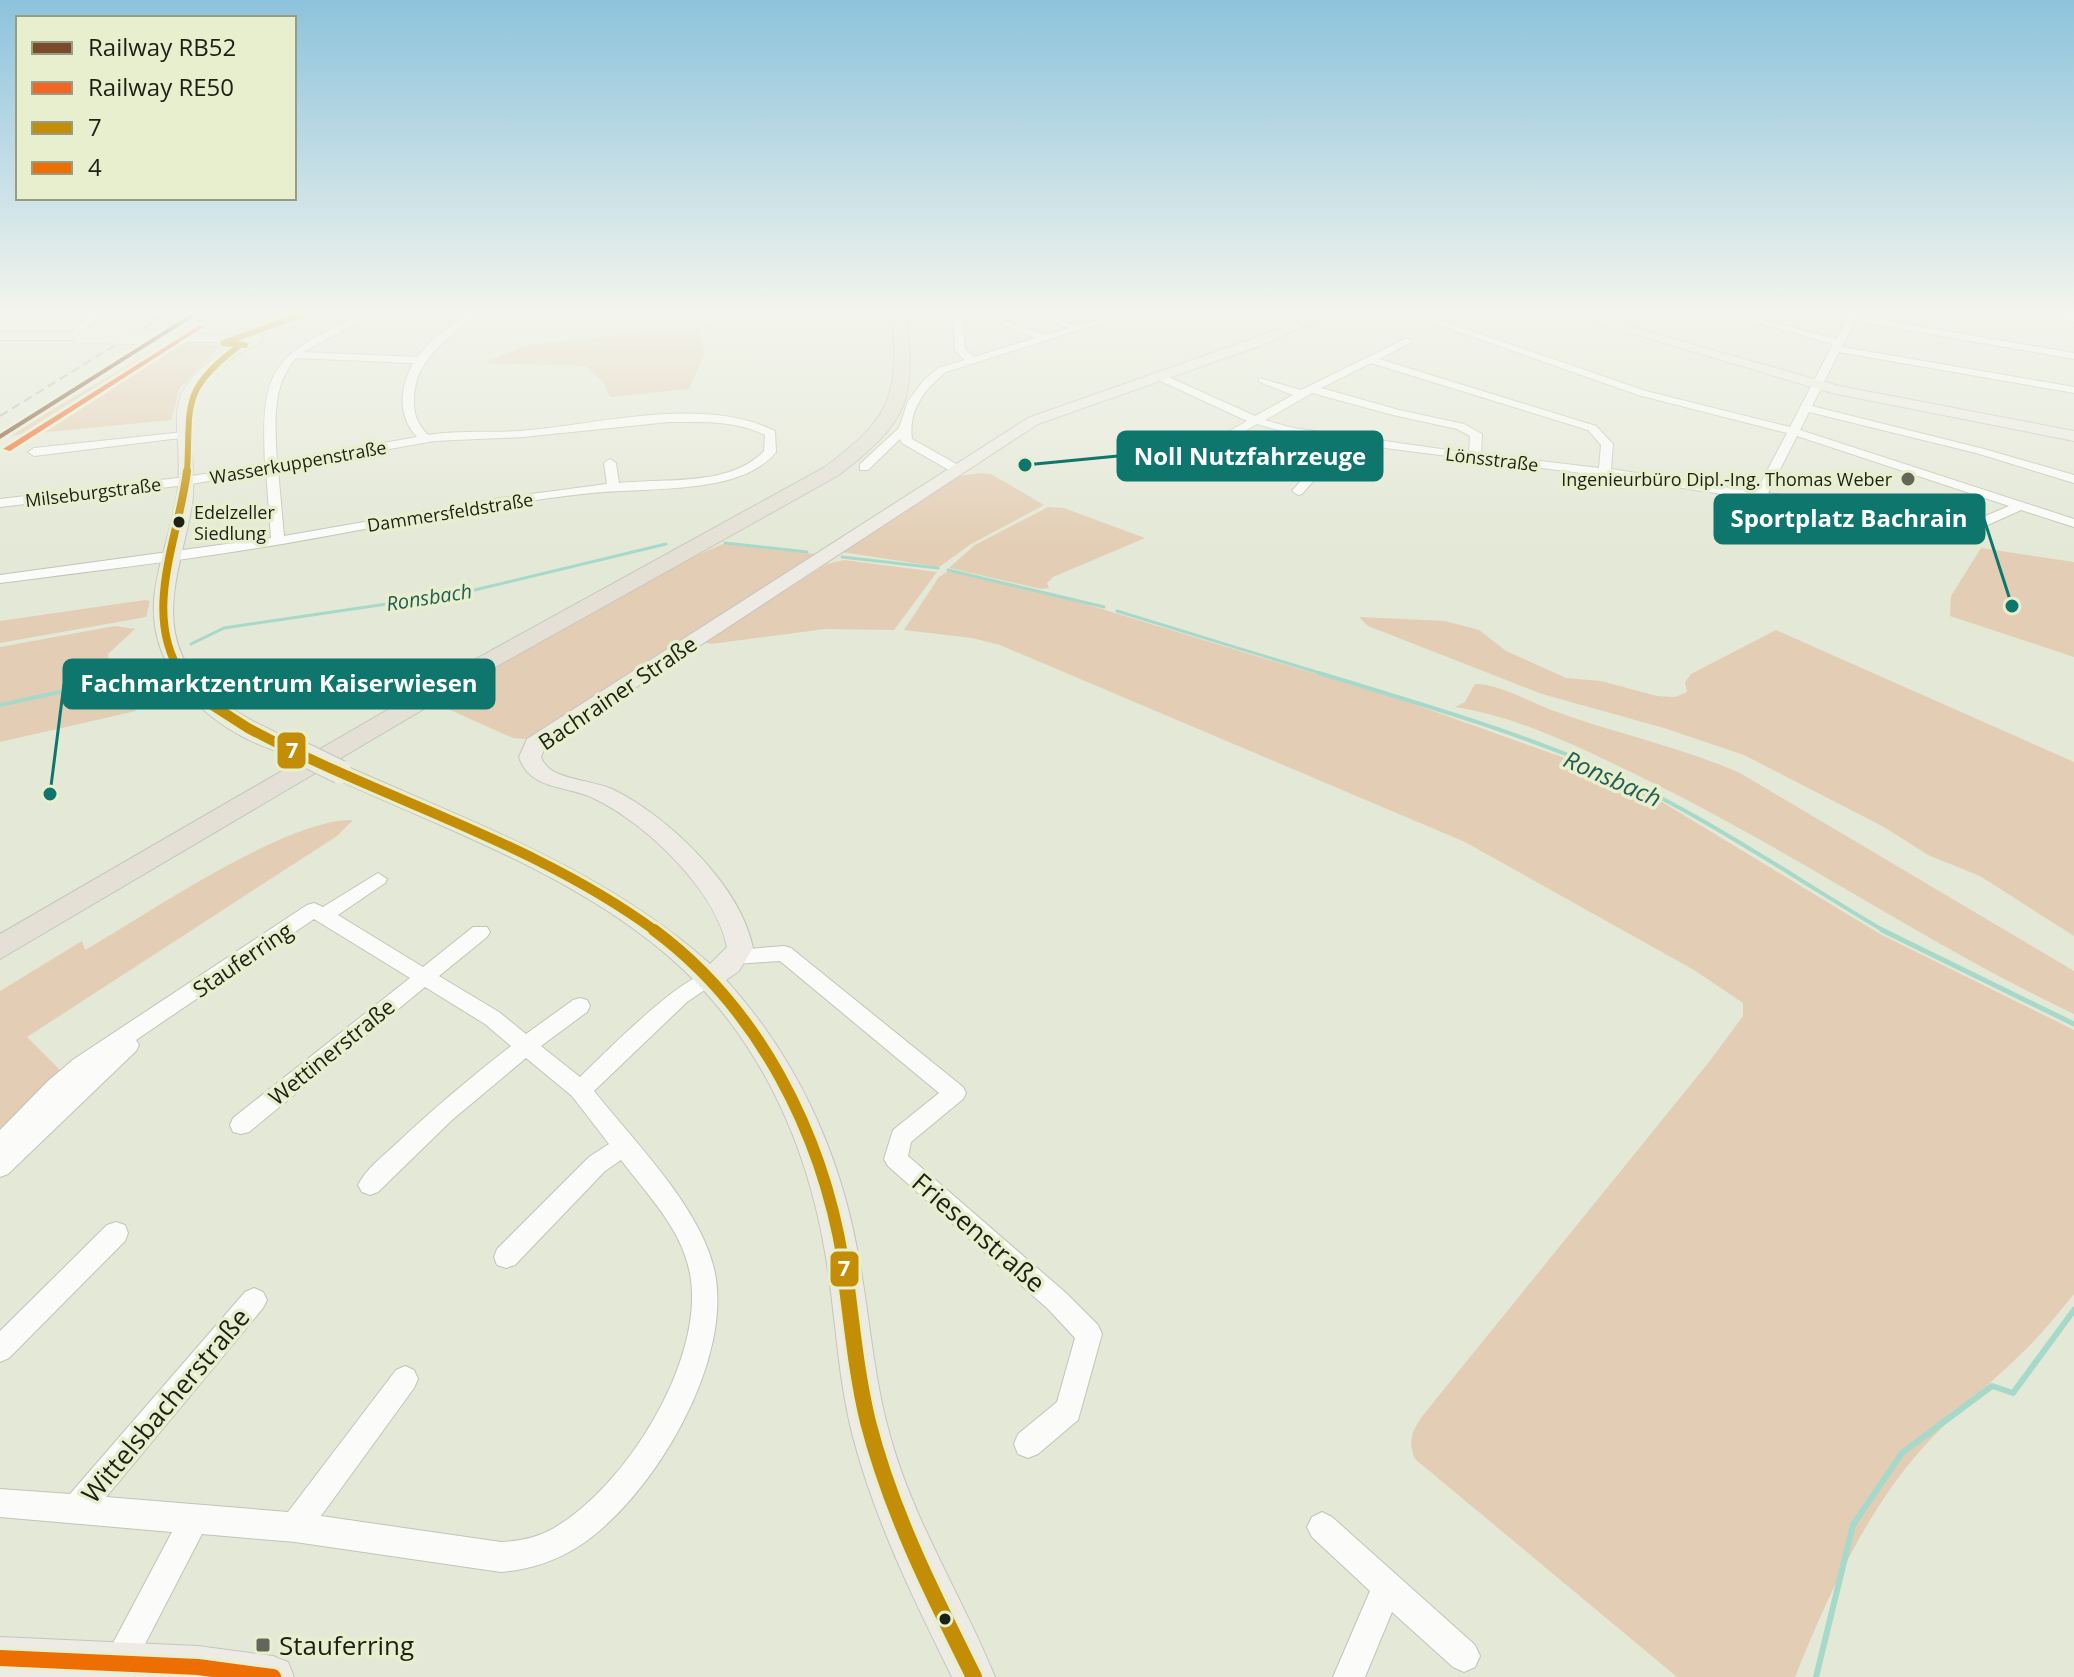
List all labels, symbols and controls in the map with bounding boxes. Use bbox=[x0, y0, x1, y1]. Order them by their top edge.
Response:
legend bbox=[16, 16, 296, 200]
text: Railway RB52 bbox=[88, 30, 236, 63]
text: Railway RE50 bbox=[88, 70, 234, 103]
text: 7 bbox=[88, 110, 102, 143]
text: 4 bbox=[88, 150, 102, 183]
callout: Noll Nutzfahrzeuge bbox=[1118, 432, 1382, 480]
street label: Wasserkuppenstraße bbox=[208, 435, 388, 489]
text: Noll Nutzfahrzeuge bbox=[1134, 439, 1366, 472]
street label: Lönsstraße bbox=[1444, 441, 1540, 477]
place label: Ingenieurbüro Dipl.-Ing. Thomas Weber bbox=[1561, 467, 1893, 491]
marker: Ingenieurbüro Dipl.-Ing. Thomas Weber bbox=[1899, 470, 1917, 488]
street label: Milseburgstraße bbox=[24, 472, 162, 512]
street label: Dammersfeldstraße bbox=[365, 487, 535, 537]
callout: Sportplatz Bachrain bbox=[1715, 495, 1984, 543]
place label: Edelzeller Siedlung bbox=[194, 500, 275, 545]
text: Sportplatz Bachrain bbox=[1730, 501, 1968, 534]
marker: Edelzeller Siedlung bbox=[171, 514, 187, 530]
water label: Ronsbach bbox=[384, 577, 474, 617]
street label: Bachrainer Straße bbox=[532, 628, 702, 756]
callout: Fachmarktzentrum Kaiserwiesen bbox=[64, 660, 494, 708]
text: Fachmarktzentrum Kaiserwiesen bbox=[80, 666, 478, 699]
line badge: 7 bbox=[276, 731, 307, 770]
text: 7 bbox=[286, 734, 298, 764]
water label: Ronsbach bbox=[1559, 742, 1667, 814]
street label: Stauferring bbox=[186, 915, 298, 1003]
street label: Wettinerstraße bbox=[262, 991, 400, 1111]
street label: Friesenstraße bbox=[905, 1164, 1053, 1300]
line badge: 7 bbox=[829, 1250, 860, 1288]
text: 7 bbox=[838, 1252, 850, 1282]
street label: Wittelsbacherstraße bbox=[73, 1300, 257, 1510]
unlabelled marker bbox=[937, 1611, 953, 1627]
place label: Stauferring bbox=[279, 1627, 414, 1663]
marker: Stauferring bbox=[254, 1636, 272, 1654]

